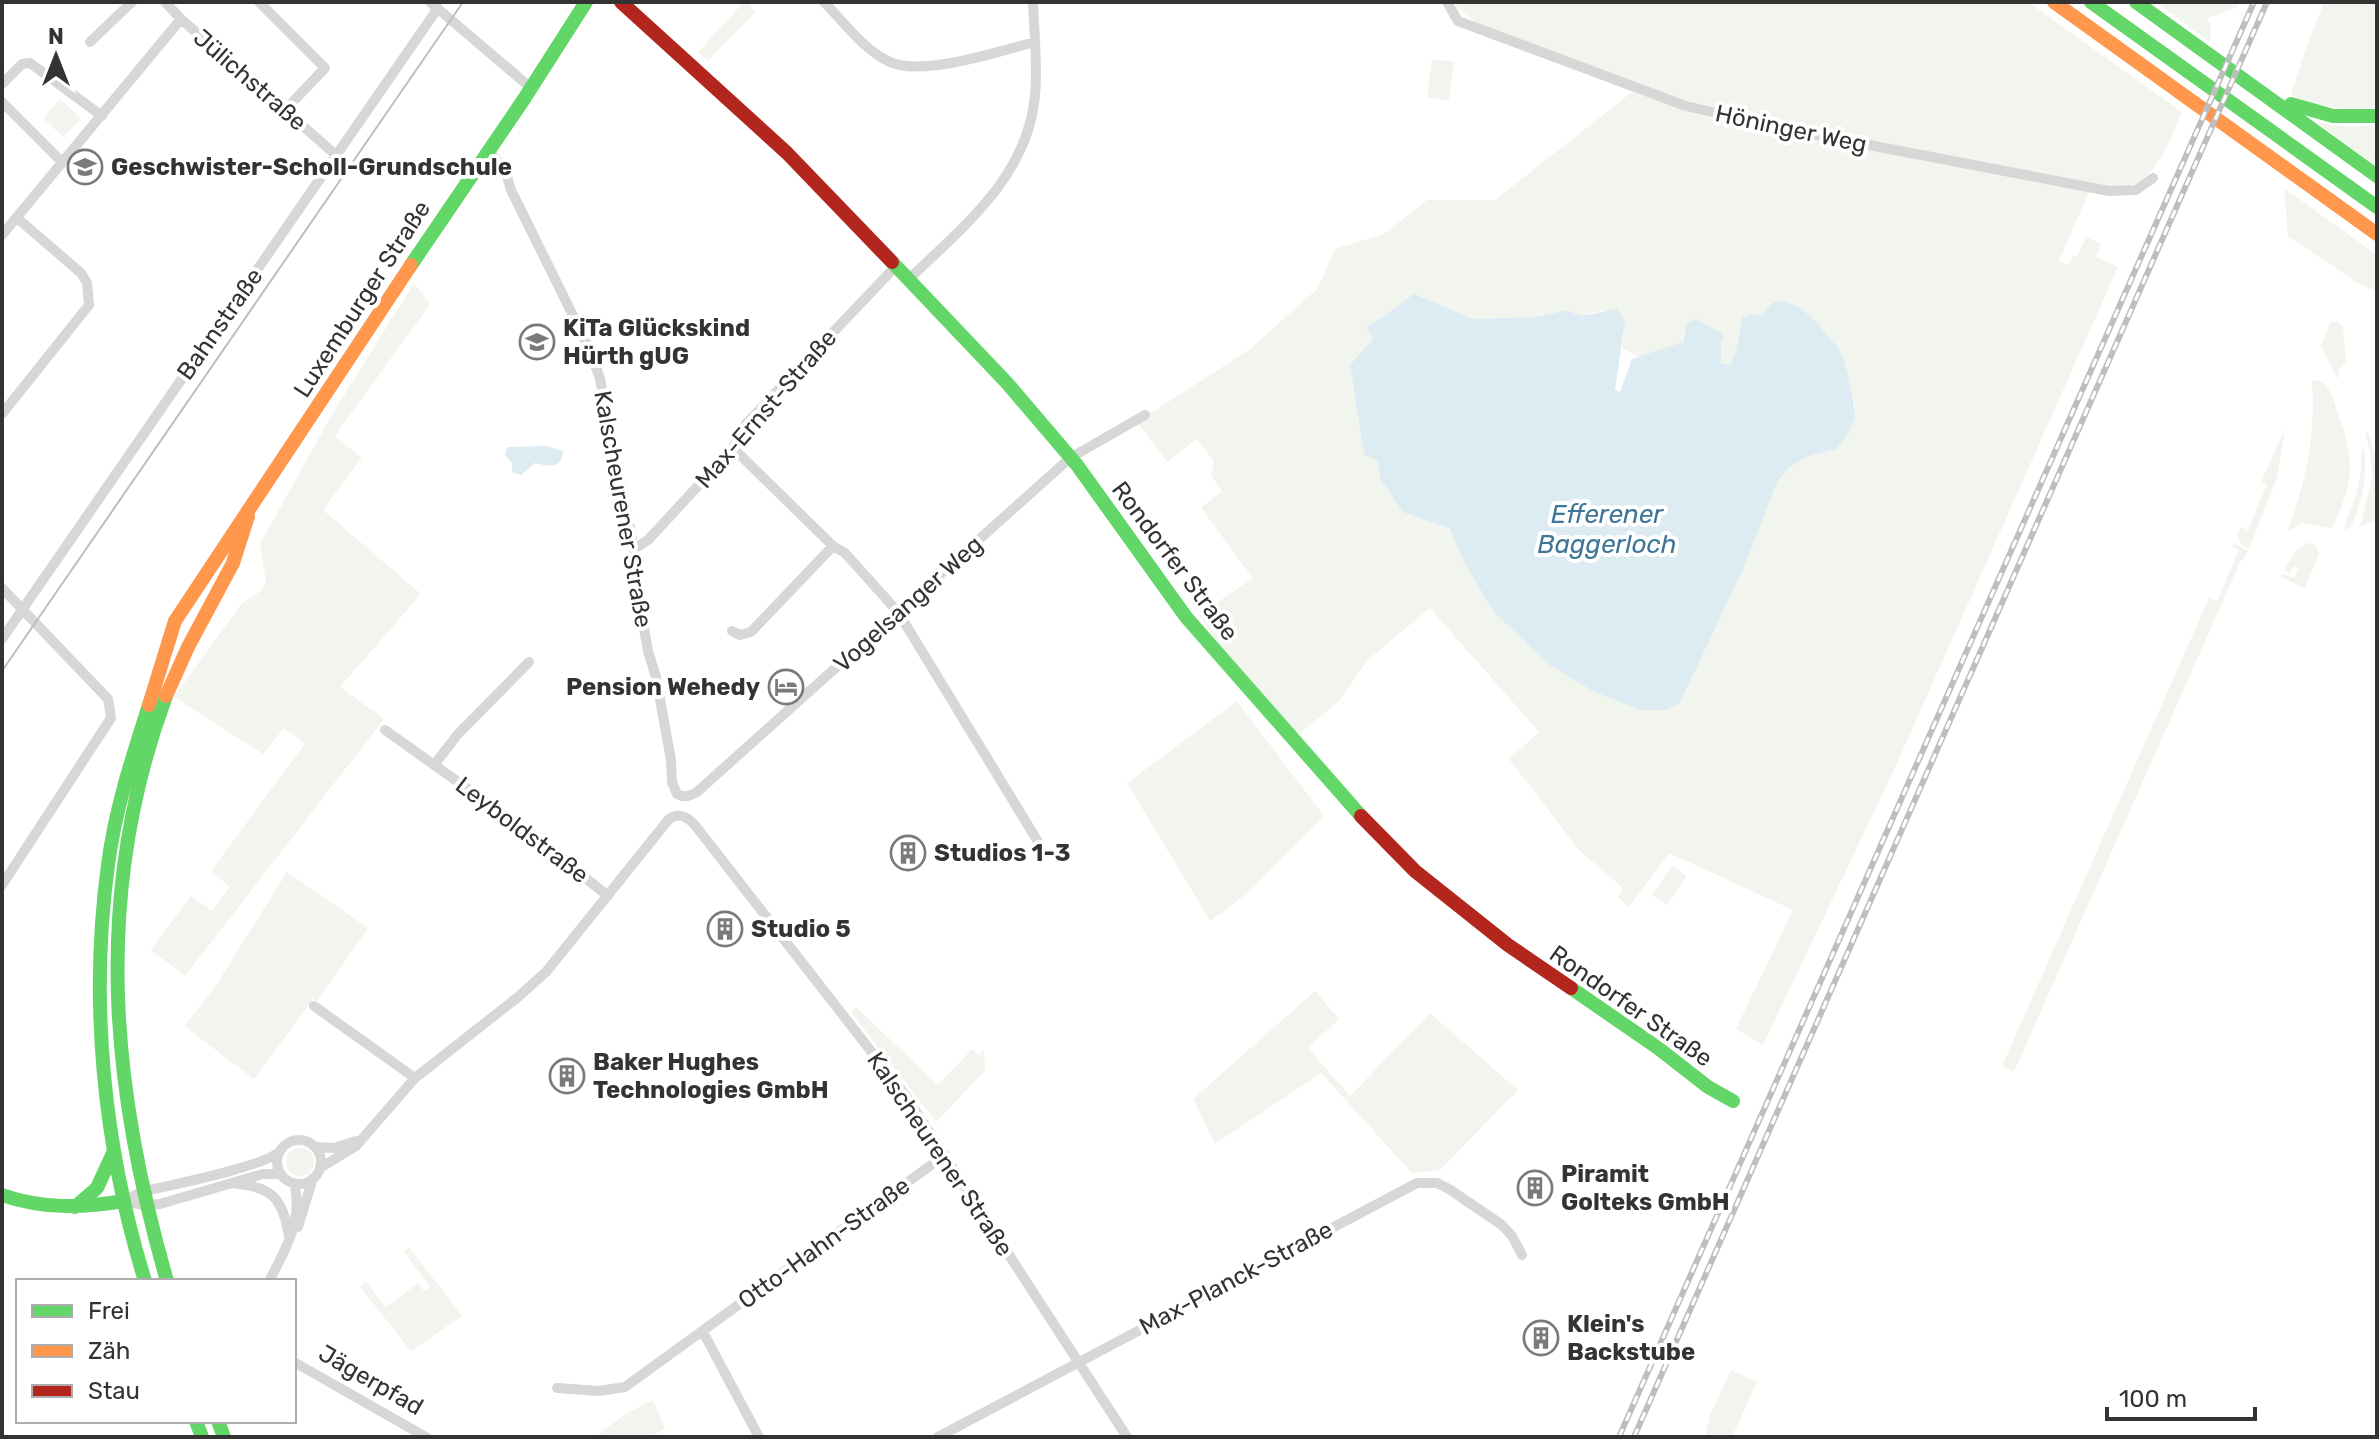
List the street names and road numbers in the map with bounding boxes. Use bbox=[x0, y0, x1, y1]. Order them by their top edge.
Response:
street label: Jülichstraße bbox=[188, 23, 312, 137]
street label: Höninger Weg bbox=[1713, 99, 1869, 159]
street label: Luxemburger Straße bbox=[288, 195, 436, 403]
street label: Bahnstraße bbox=[171, 263, 269, 385]
street label: Max-Ernst-Straße bbox=[690, 324, 842, 494]
street label: Kalscheurener Straße bbox=[588, 388, 658, 630]
street label: Rondorfer Straße bbox=[1106, 476, 1244, 646]
street label: Vogelsanger Weg bbox=[828, 530, 988, 678]
street label: Leyboldstraße bbox=[450, 771, 594, 889]
street label: Rondorfer Straße bbox=[1544, 939, 1718, 1073]
street label: Kalscheurener Straße bbox=[861, 1047, 1019, 1261]
street label: Otto-Hahn-Straße bbox=[733, 1171, 915, 1315]
street label: Max-Planck-Straße bbox=[1135, 1215, 1337, 1341]
street label: Jägerpfad bbox=[314, 1339, 428, 1421]

